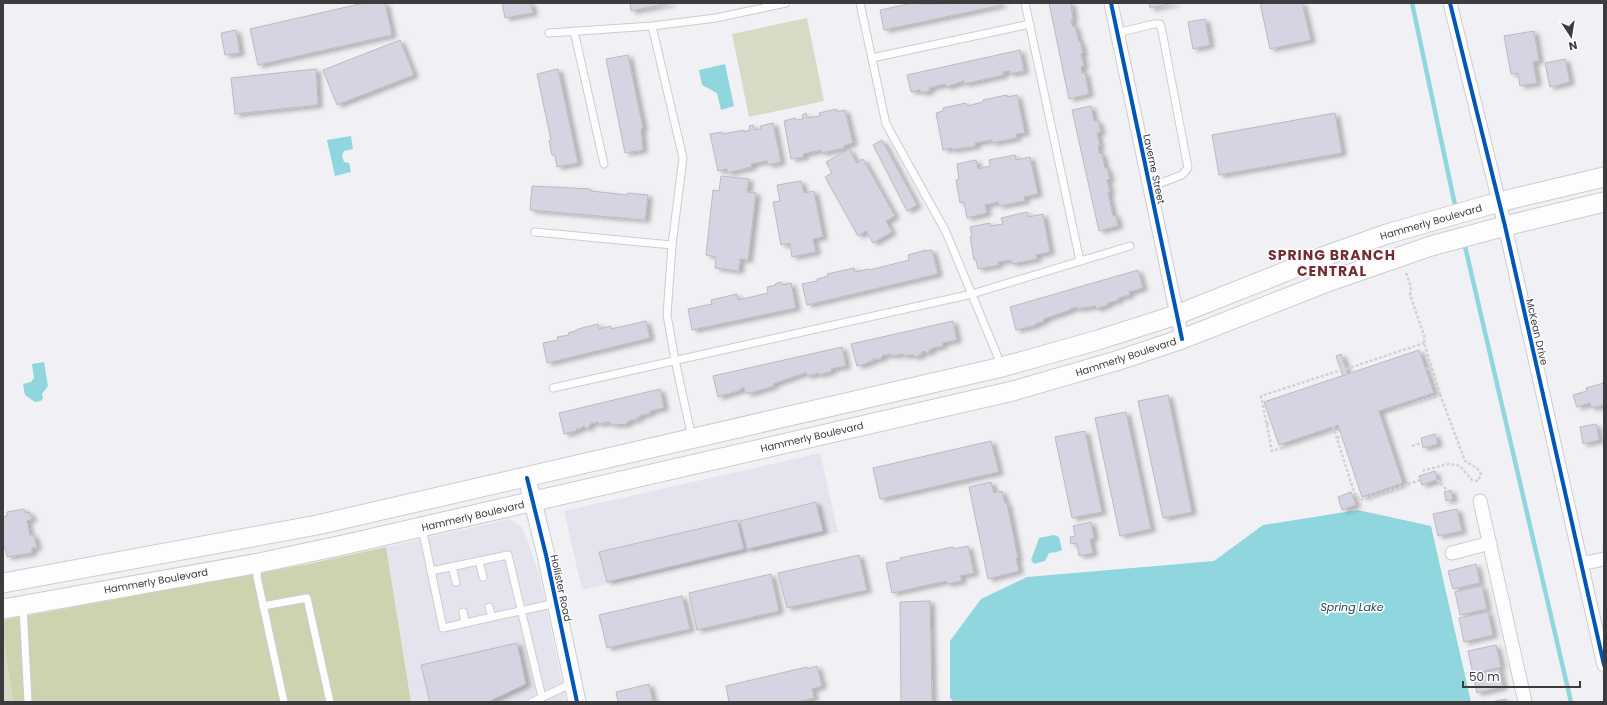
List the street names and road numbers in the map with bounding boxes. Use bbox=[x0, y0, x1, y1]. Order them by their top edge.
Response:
street label: Laverne Street bbox=[1139, 133, 1169, 206]
street label: Hammerly Boulevard bbox=[1378, 200, 1484, 244]
street label: McKean Drive bbox=[1522, 297, 1552, 367]
street label: Hammerly Boulevard bbox=[1074, 334, 1178, 380]
street label: Hammerly Boulevard bbox=[759, 418, 865, 456]
street label: Hammerly Boulevard bbox=[420, 497, 526, 535]
street label: Hollister Road bbox=[547, 553, 575, 623]
street label: Hammerly Boulevard bbox=[103, 564, 209, 598]

